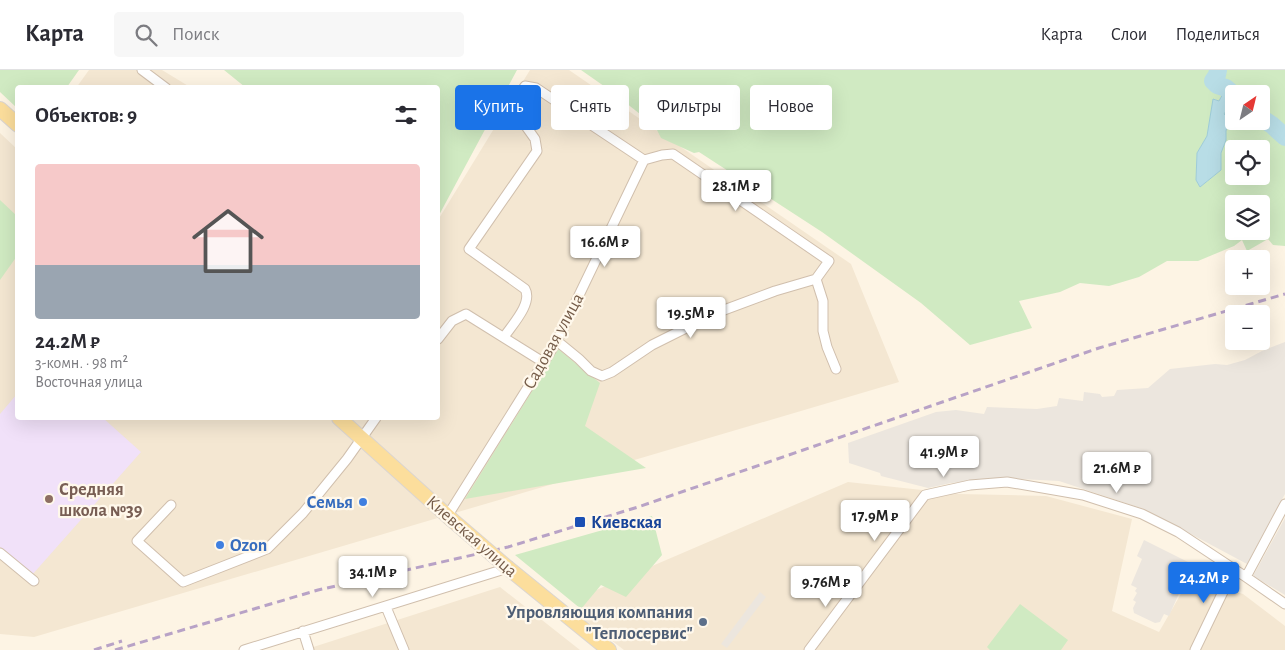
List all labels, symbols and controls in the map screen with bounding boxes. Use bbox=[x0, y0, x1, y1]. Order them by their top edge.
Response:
search box bbox=[114, 12, 464, 57]
icon: search bbox=[132, 21, 160, 49]
text: Карта bbox=[25, 22, 84, 46]
text: Поиск bbox=[172, 25, 219, 44]
text: Карта bbox=[1041, 26, 1083, 44]
text: Слои bbox=[1111, 26, 1147, 44]
text: Поделиться bbox=[1175, 26, 1260, 44]
chip: Купить bbox=[455, 85, 541, 130]
chip: Снять bbox=[551, 85, 629, 130]
chip: Фильтры bbox=[639, 85, 740, 130]
chip: Новое bbox=[750, 85, 832, 130]
north arrow bbox=[1225, 85, 1270, 130]
map controls bbox=[1225, 85, 1270, 350]
icon: filters bbox=[392, 101, 420, 129]
text: Объектов: 9 bbox=[35, 105, 137, 126]
button: locate bbox=[1225, 140, 1270, 185]
pin: 28.1M ₽ bbox=[690, 170, 782, 212]
text: 28.1M ₽ bbox=[712, 178, 760, 194]
button: layers bbox=[1225, 195, 1270, 240]
icon: home bbox=[183, 196, 273, 286]
pin: 16.6M ₽ bbox=[559, 226, 651, 268]
text: 16.6M ₽ bbox=[581, 234, 629, 250]
button: + bbox=[1225, 250, 1270, 295]
street label: Садовая улица bbox=[520, 291, 588, 392]
pin: 19.5M ₽ bbox=[645, 296, 737, 339]
text: 19.5M ₽ bbox=[668, 305, 714, 321]
button: − bbox=[1225, 305, 1270, 350]
text: 24.2M ₽ bbox=[35, 331, 100, 352]
text: 3-комн. · 98 m² bbox=[35, 355, 128, 371]
text: Восточная улица bbox=[35, 374, 143, 390]
pin: 41.9M ₽ bbox=[898, 436, 990, 478]
text: 41.9M ₽ bbox=[920, 444, 968, 460]
pin: 21.6M ₽ bbox=[1071, 452, 1163, 494]
text: 21.6M ₽ bbox=[1093, 460, 1141, 476]
place label: Средняя школа №39 bbox=[59, 481, 143, 520]
marker: Средняя школа №39 bbox=[43, 493, 55, 505]
street label: Киевская улица bbox=[423, 493, 520, 581]
place label: Семья bbox=[307, 494, 353, 512]
marker: Семья bbox=[357, 496, 369, 508]
pin: 17.9M ₽ bbox=[829, 500, 921, 542]
text: 17.9M ₽ bbox=[852, 508, 898, 524]
place label: Киевская bbox=[591, 514, 662, 532]
marker: Киевская bbox=[573, 515, 587, 529]
place label: Ozon bbox=[230, 537, 267, 555]
marker: Ozon bbox=[214, 539, 226, 551]
pin: 34.1M ₽ bbox=[327, 556, 419, 598]
pin: 24.2M ₽ bbox=[1158, 562, 1250, 604]
text: 34.1M ₽ bbox=[349, 564, 397, 580]
pin: 9.76M ₽ bbox=[780, 566, 872, 608]
text: 24.2M ₽ bbox=[1179, 570, 1229, 586]
text: 9.76M ₽ bbox=[802, 574, 850, 590]
place label: Упровляющия компания "Теплосервис" bbox=[506, 604, 693, 643]
marker: Упровляющия компания "Теплосервис" bbox=[697, 616, 709, 628]

